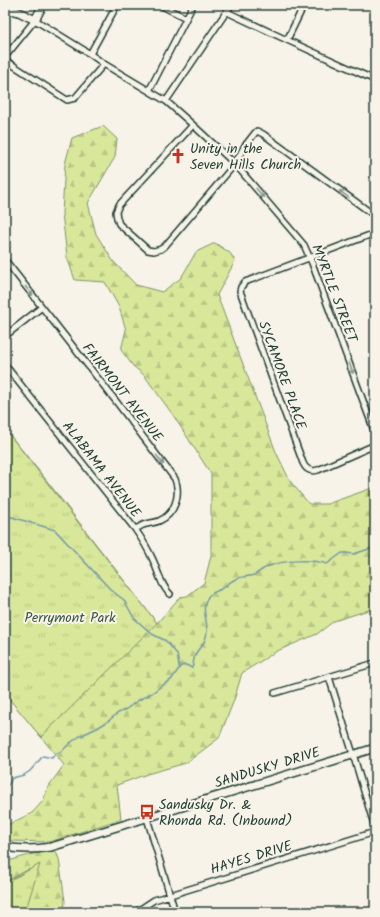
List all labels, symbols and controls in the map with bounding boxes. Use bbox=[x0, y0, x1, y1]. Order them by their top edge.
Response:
place label: Unity in the Seven Hills Church bbox=[190, 138, 301, 176]
church icon: Unity in the Seven Hills Church bbox=[169, 147, 187, 165]
one-way arrow bbox=[255, 188, 264, 198]
one-way arrow bbox=[339, 190, 350, 198]
street label: MYRTLE STREET bbox=[305, 241, 363, 347]
one-way arrow bbox=[25, 285, 33, 296]
street label: SYCAMORE PLACE bbox=[252, 318, 312, 434]
street label: FAIRMONT AVENUE bbox=[76, 338, 169, 448]
one-way arrow bbox=[348, 362, 355, 375]
street label: ALABAMA AVENUE bbox=[56, 417, 147, 523]
one-way arrow bbox=[156, 454, 165, 465]
park label: Perrymont Park bbox=[24, 607, 116, 629]
street label: SANDUSKY DRIVE bbox=[212, 741, 324, 794]
place label: Sandusky Dr. & Rhonda Rd. (Inbound) bbox=[159, 794, 292, 832]
bus stop icon: Sandusky Dr. & Rhonda Rd. (Inbound) bbox=[138, 803, 156, 821]
street label: HAYES DRIVE bbox=[208, 835, 296, 881]

